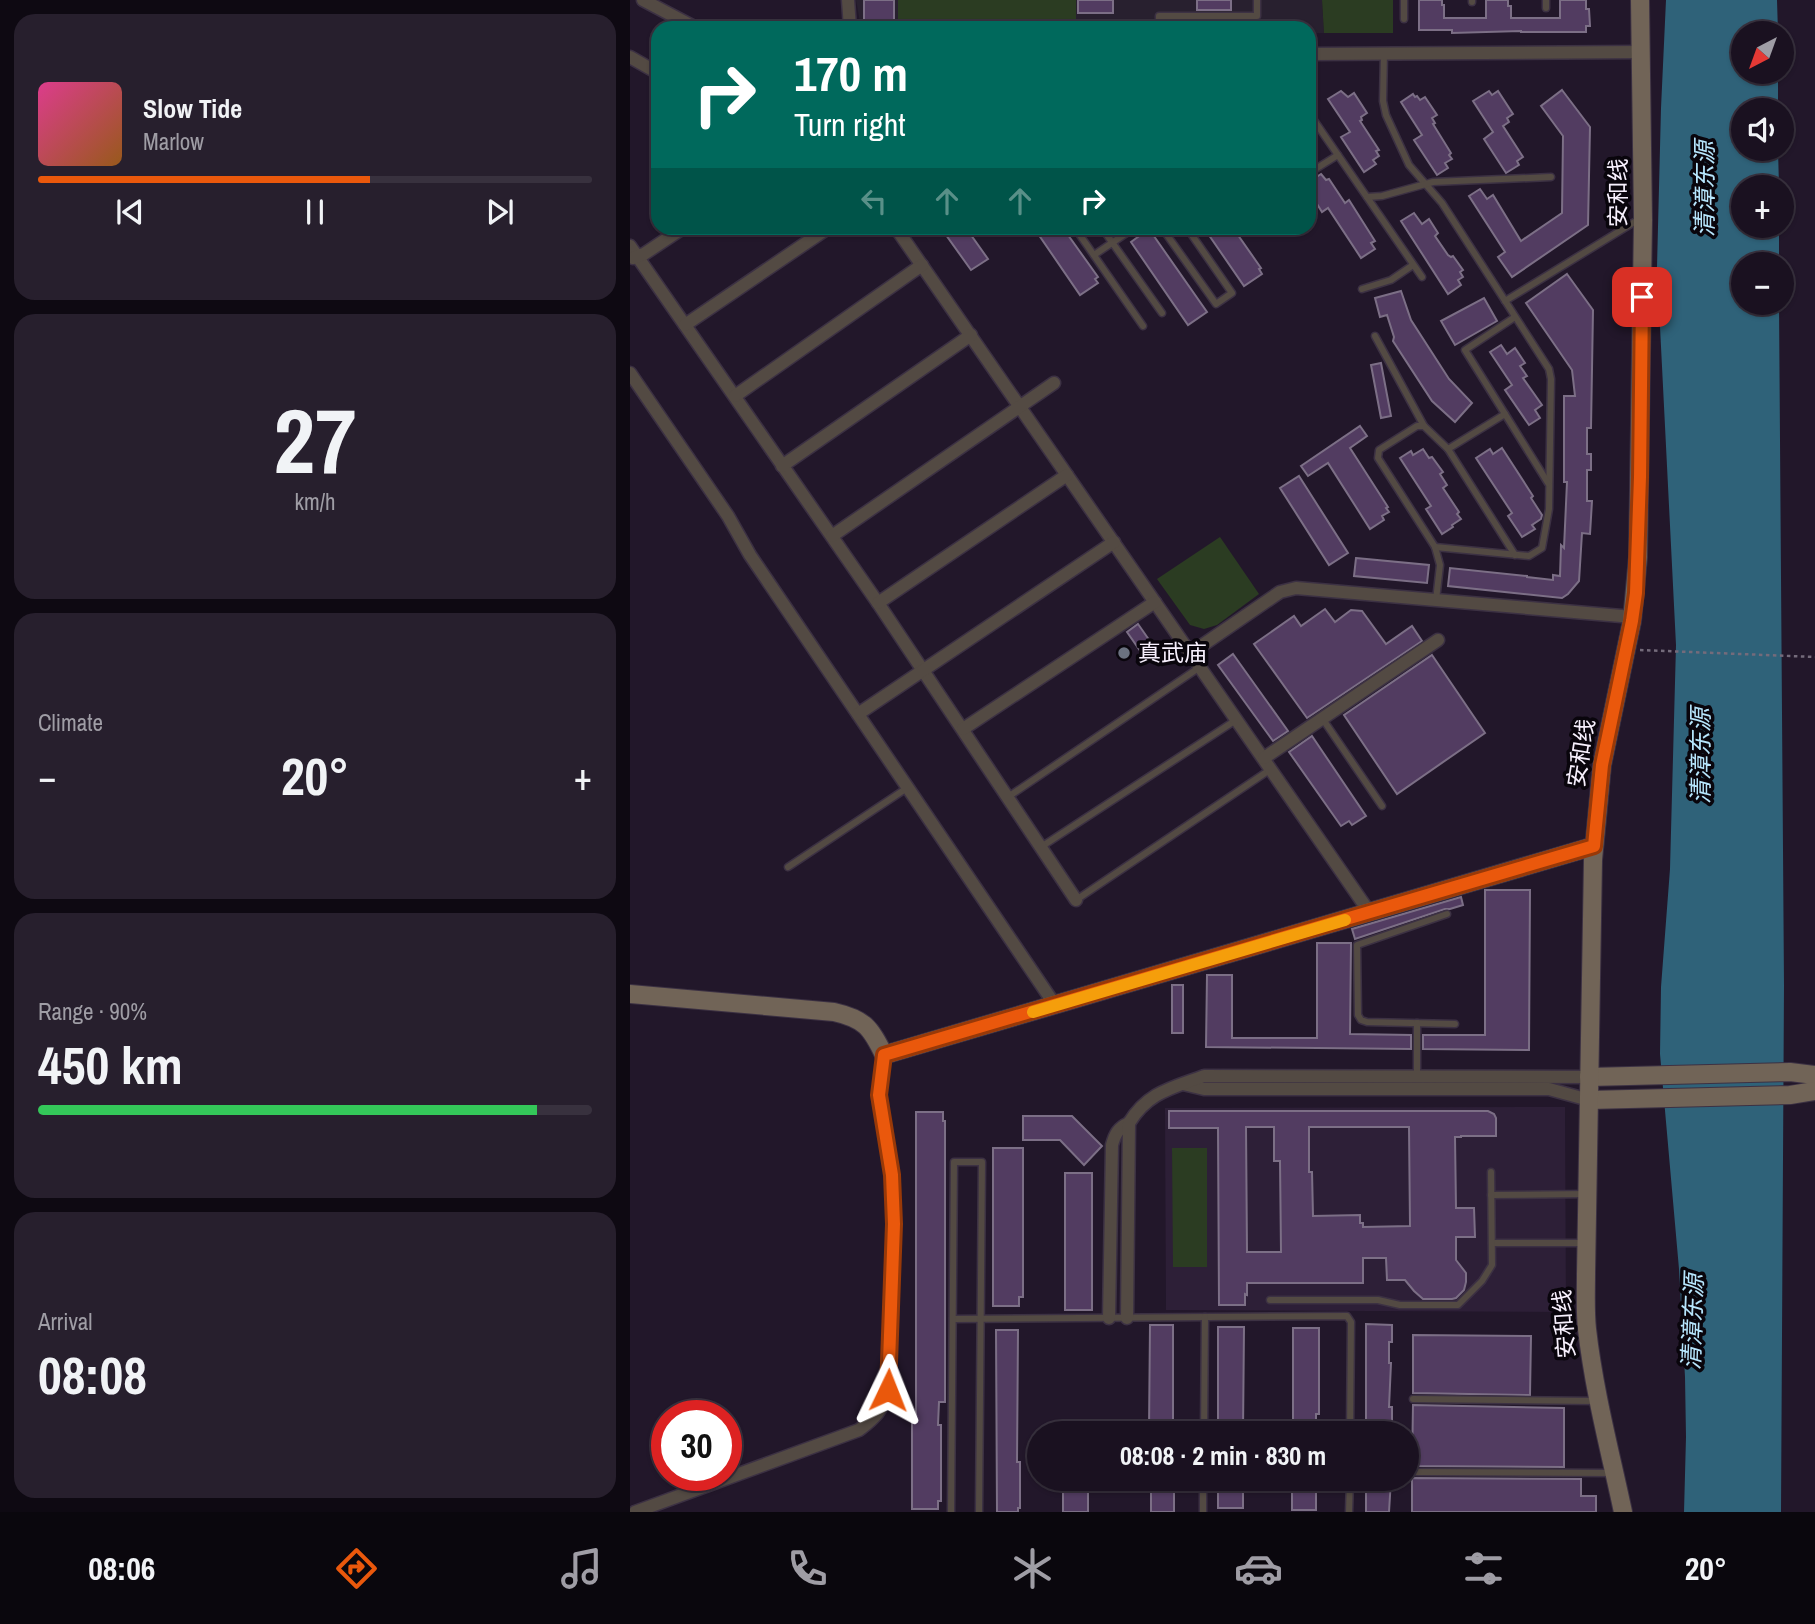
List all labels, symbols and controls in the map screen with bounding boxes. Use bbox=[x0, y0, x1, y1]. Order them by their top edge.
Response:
north arrow bbox=[1731, 21, 1794, 84]
map controls bbox=[1731, 21, 1794, 315]
text: 170 m bbox=[794, 40, 908, 106]
icon: right bbox=[679, 49, 770, 140]
text: Slow Tide bbox=[143, 91, 242, 126]
button: sound bbox=[1731, 98, 1794, 161]
text: Turn right bbox=[794, 103, 906, 146]
text: Marlow bbox=[143, 126, 204, 157]
water label: 清漳东源 bbox=[1688, 137, 1720, 237]
street label: 安和线 bbox=[1602, 159, 1633, 228]
button: + bbox=[1731, 175, 1794, 238]
icon: left bbox=[855, 182, 893, 220]
icon: ahead bbox=[928, 182, 966, 220]
icon: ahead bbox=[1001, 182, 1039, 220]
icon: right bbox=[1074, 182, 1112, 220]
icon: previous bbox=[111, 193, 149, 231]
icon: pause bbox=[296, 193, 334, 231]
icon: next bbox=[481, 193, 519, 231]
button: − bbox=[1731, 252, 1794, 315]
pin bbox=[1612, 267, 1672, 327]
icon: arrive bbox=[1623, 278, 1661, 316]
text: 27 bbox=[274, 379, 357, 501]
text: km/h bbox=[295, 486, 335, 517]
place label: 真武庙 bbox=[1138, 637, 1207, 668]
marker: 真武庙 bbox=[1116, 645, 1132, 661]
water label: 清漳东源 bbox=[1684, 704, 1716, 804]
text: Climate bbox=[38, 707, 103, 738]
street label: 安和线 bbox=[1560, 716, 1601, 789]
text: 20° bbox=[281, 741, 349, 811]
text: − bbox=[38, 751, 56, 802]
text: + bbox=[574, 751, 592, 802]
text: Range · 90% bbox=[38, 996, 147, 1027]
text: 450 km bbox=[38, 1030, 183, 1100]
water label: 清漳东源 bbox=[1674, 1269, 1710, 1370]
street label: 安和线 bbox=[1546, 1289, 1581, 1360]
text: Arrival bbox=[38, 1306, 93, 1337]
text: 08:08 bbox=[38, 1340, 147, 1410]
position arrow bbox=[851, 1353, 925, 1427]
speed limit sign: 30 bbox=[651, 1400, 742, 1491]
text: 08:08 · 2 min · 830 m bbox=[1120, 1438, 1326, 1473]
icon: directions bbox=[332, 1544, 381, 1593]
icon: music bbox=[557, 1544, 606, 1593]
icon: phone bbox=[783, 1544, 832, 1593]
icon: climate bbox=[1008, 1544, 1057, 1593]
icon: car bbox=[1234, 1544, 1283, 1593]
icon: filters bbox=[1459, 1544, 1508, 1593]
text: 08:06 bbox=[88, 1547, 155, 1590]
text: 20° bbox=[1685, 1547, 1727, 1590]

